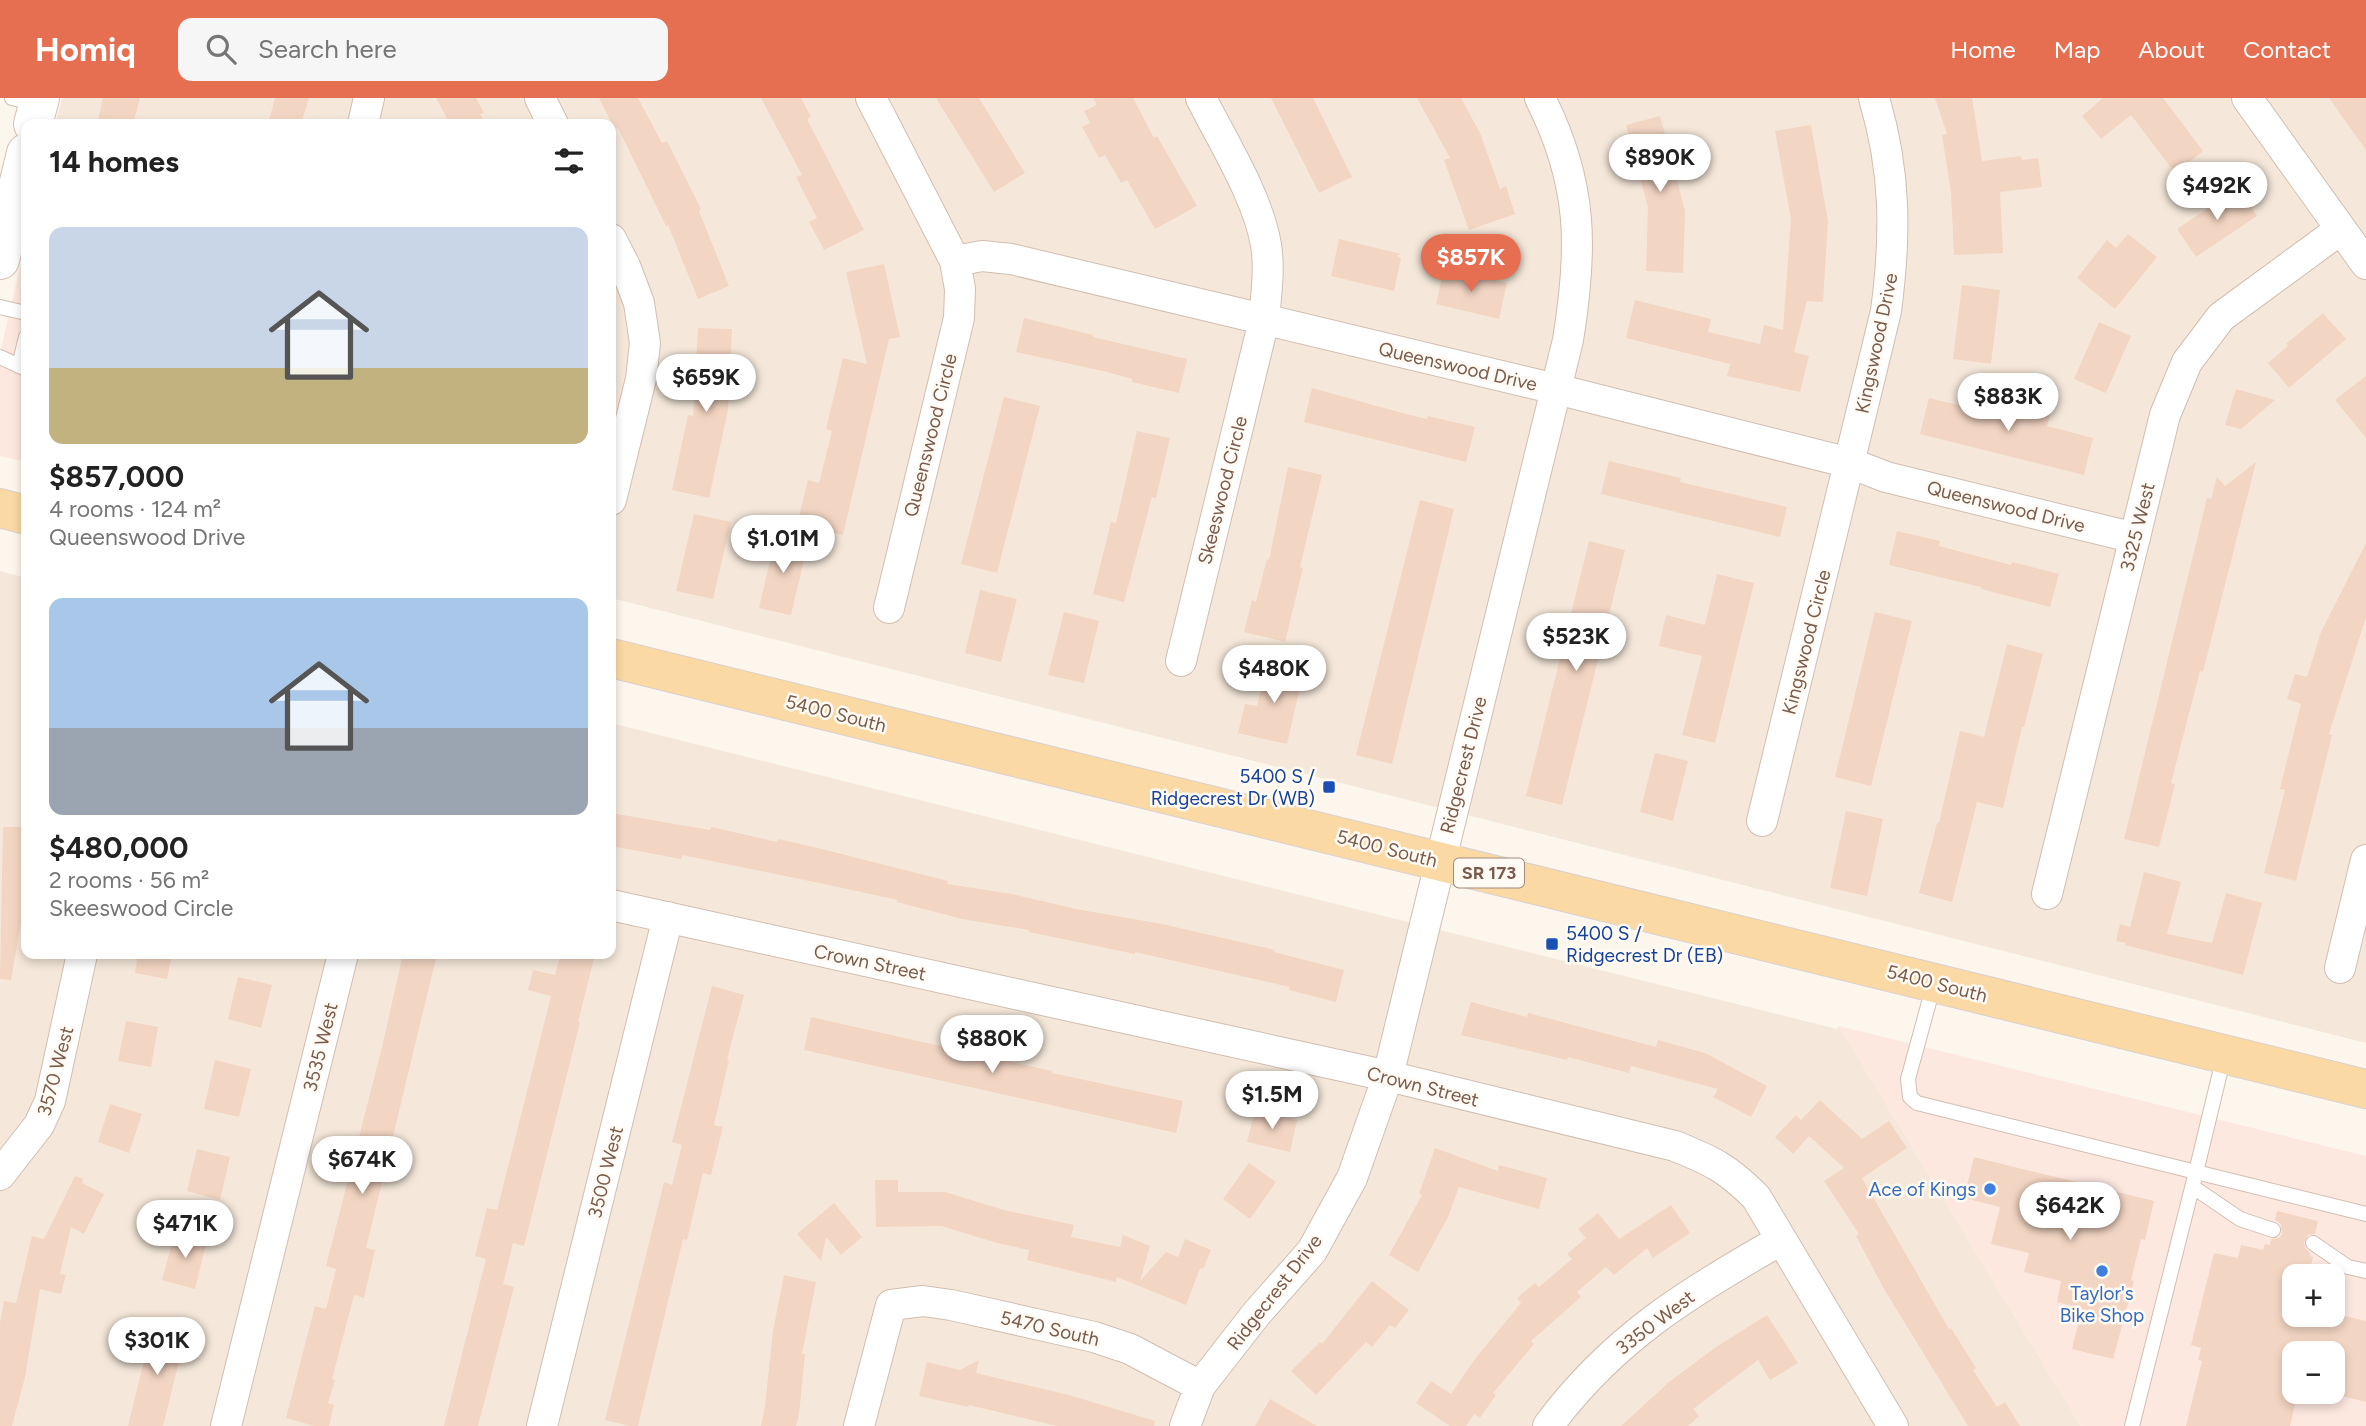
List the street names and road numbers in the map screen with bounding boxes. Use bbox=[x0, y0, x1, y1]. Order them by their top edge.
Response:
street label: Kingswood Drive bbox=[1850, 271, 1903, 415]
street label: Queenswood Drive bbox=[1376, 337, 1539, 396]
street label: Queenswood Circle bbox=[899, 351, 962, 519]
street label: Skeeswood Circle bbox=[1193, 414, 1252, 567]
street label: Queenswood Drive bbox=[1924, 476, 2087, 537]
street label: 3325 West bbox=[2115, 480, 2160, 574]
street label: Kingswood Circle bbox=[1777, 567, 1836, 717]
street label: 5400 South bbox=[783, 690, 889, 737]
street label: Ridgecrest Drive bbox=[1435, 694, 1492, 836]
street label: 5400 South bbox=[1334, 825, 1440, 872]
road number: SR 173 bbox=[1454, 858, 1524, 888]
street label: Crown Street bbox=[812, 939, 928, 986]
street label: 5400 South bbox=[1884, 960, 1990, 1007]
street label: 3535 West bbox=[298, 1000, 343, 1094]
street label: 3570 West bbox=[32, 1024, 79, 1119]
street label: Crown Street bbox=[1365, 1062, 1481, 1111]
street label: 3500 West bbox=[583, 1124, 628, 1221]
street label: Ridgecrest Drive bbox=[1222, 1230, 1327, 1355]
street label: 3350 West bbox=[1611, 1285, 1699, 1359]
street label: 5470 South bbox=[998, 1306, 1102, 1351]

